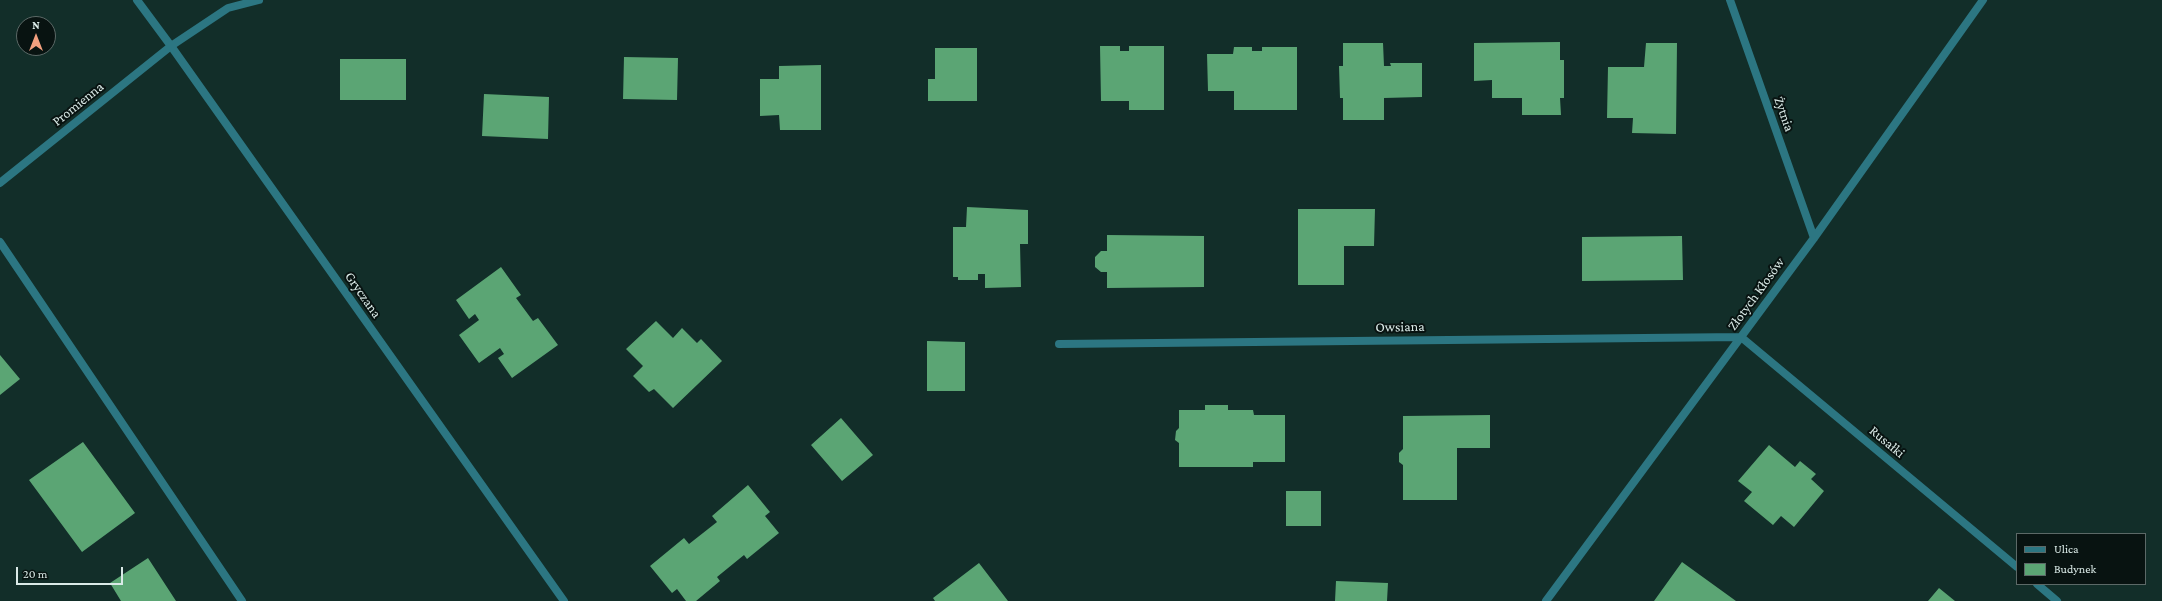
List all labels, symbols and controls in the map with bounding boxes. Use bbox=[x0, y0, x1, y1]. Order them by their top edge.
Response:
north arrow bbox=[16, 16, 56, 56]
text: N bbox=[32, 19, 40, 31]
street label: Promienna bbox=[49, 78, 107, 130]
street label: Żytnia bbox=[1770, 94, 1798, 134]
street label: Złotych Kłosów bbox=[1724, 254, 1788, 334]
street label: Gryczana bbox=[341, 269, 385, 321]
street label: Owsiana bbox=[1375, 318, 1425, 336]
street label: Rusałki bbox=[1866, 422, 1908, 462]
legend bbox=[2016, 533, 2146, 585]
text: Ulica bbox=[2054, 542, 2079, 556]
scale bar bbox=[18, 559, 125, 585]
text: Budynek bbox=[2054, 562, 2096, 576]
text: 20 m bbox=[23, 567, 47, 581]

